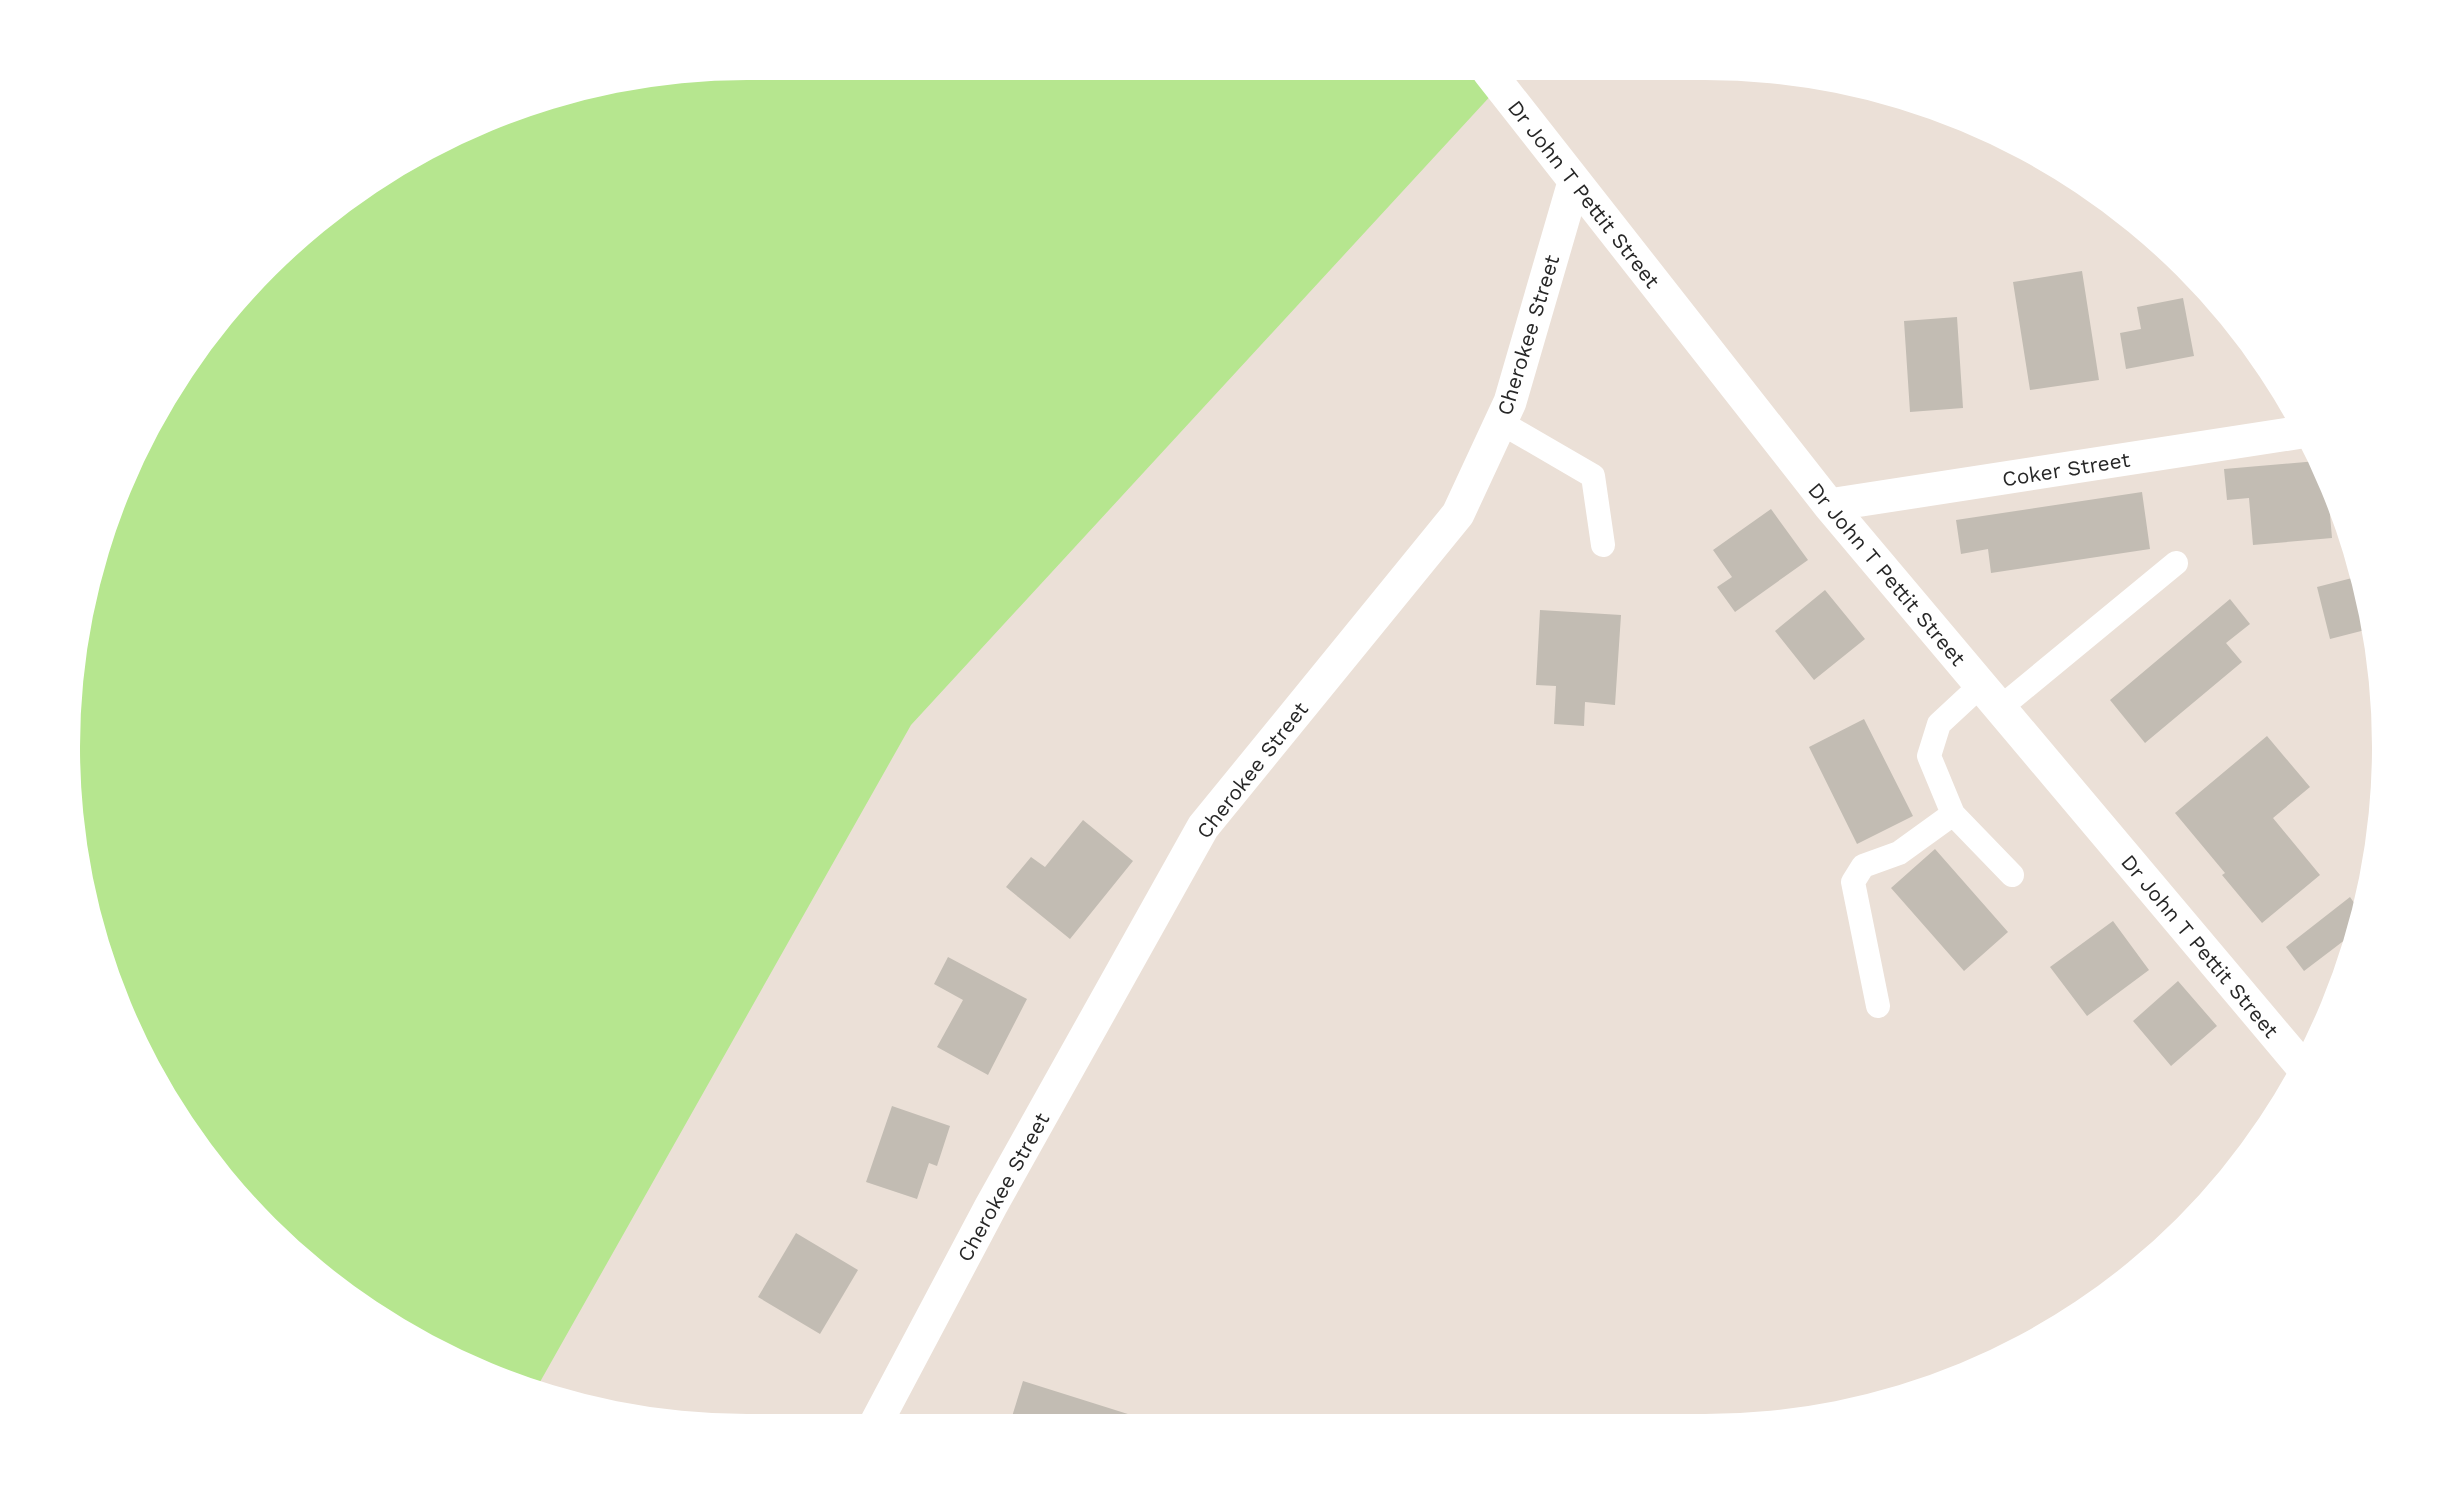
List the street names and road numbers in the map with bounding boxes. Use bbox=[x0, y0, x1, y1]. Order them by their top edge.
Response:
street label: Dr John T Pettit Street bbox=[1503, 95, 1665, 293]
street label: Cherokee Street bbox=[1492, 252, 1564, 418]
street label: Coker Street bbox=[2000, 447, 2132, 491]
street label: Dr John T Pettit Street bbox=[1803, 477, 1971, 671]
street label: Cherokee Street bbox=[1191, 697, 1313, 843]
street label: Dr John T Pettit Street bbox=[2116, 849, 2284, 1043]
street label: Cherokee Street bbox=[952, 1108, 1054, 1266]

